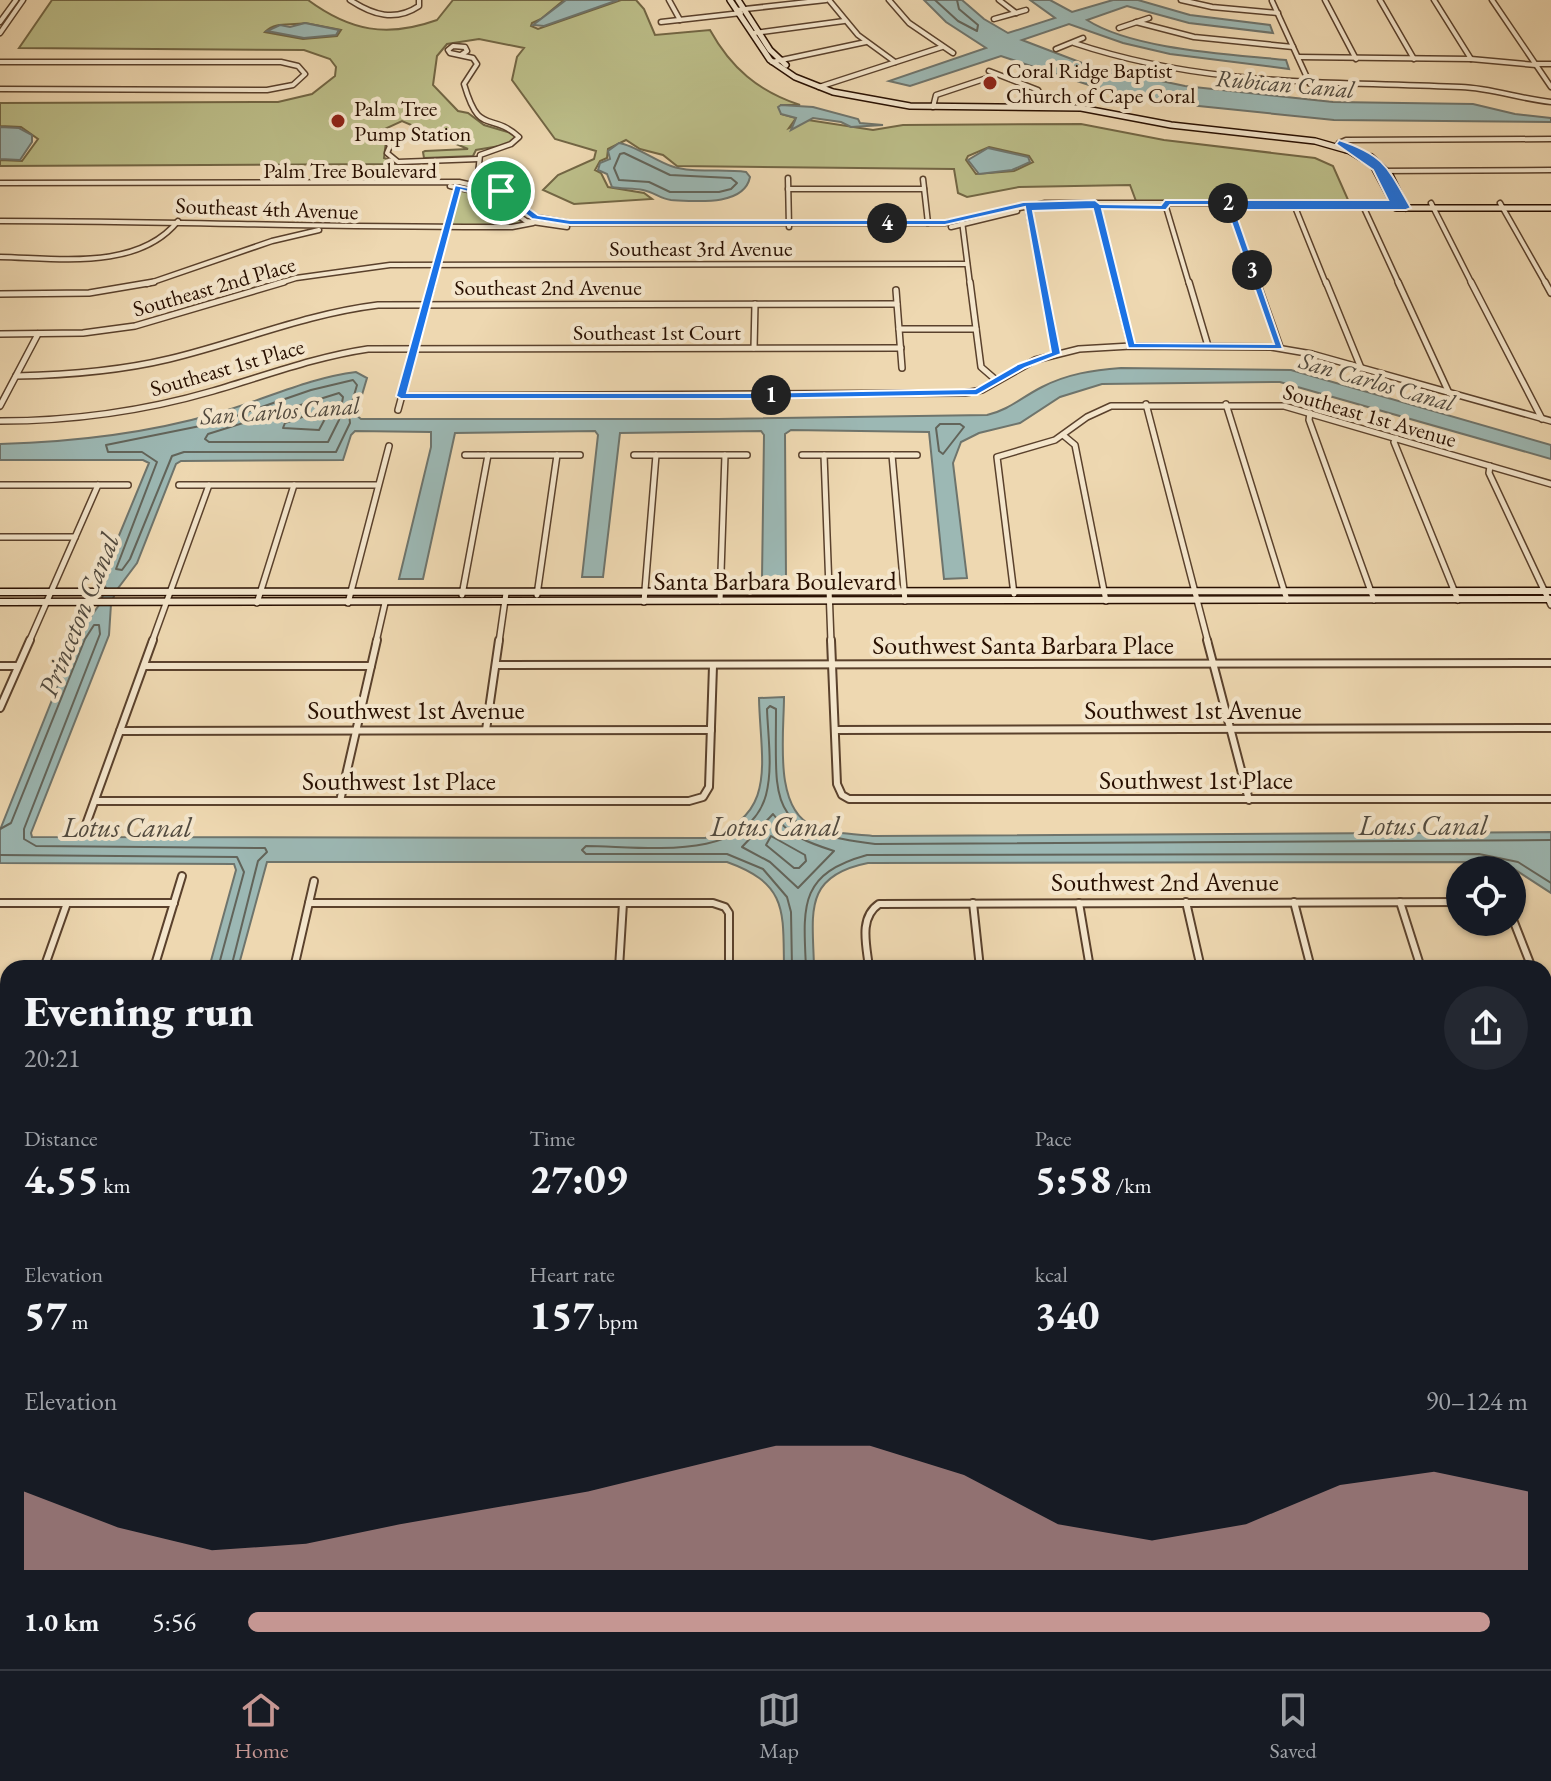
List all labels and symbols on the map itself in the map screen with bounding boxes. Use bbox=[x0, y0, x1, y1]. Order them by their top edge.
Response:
place label: Coral Ridge Baptist Church of Cape Coral bbox=[1006, 56, 1196, 110]
water label: Rubican Canal bbox=[1214, 62, 1357, 105]
marker: Coral Ridge Baptist Church of Cape Coral bbox=[981, 74, 999, 92]
place label: Palm Tree Pump Station bbox=[354, 94, 472, 148]
marker: Palm Tree Pump Station bbox=[329, 112, 347, 130]
street label: Palm Tree Boulevard bbox=[263, 156, 438, 185]
pin bbox=[467, 157, 535, 225]
pin: 2 bbox=[1208, 183, 1248, 223]
street label: Southeast 4th Avenue bbox=[175, 191, 359, 226]
pin: 4 bbox=[867, 203, 907, 243]
street label: Southeast 3rd Avenue bbox=[609, 234, 793, 263]
street label: Southeast 2nd Place bbox=[130, 249, 299, 324]
pin: 3 bbox=[1232, 250, 1272, 290]
street label: Southeast 2nd Avenue bbox=[454, 273, 642, 302]
street label: Southeast 1st Court bbox=[573, 318, 741, 347]
street label: Southeast 1st Place bbox=[147, 332, 308, 403]
water label: San Carlos Canal bbox=[1295, 344, 1459, 419]
pin: 1 bbox=[751, 375, 791, 415]
street label: Southeast 1st Avenue bbox=[1280, 377, 1460, 454]
water label: San Carlos Canal bbox=[198, 389, 362, 432]
water label: Princeton Canal bbox=[29, 527, 127, 702]
street label: Santa Barbara Boulevard bbox=[653, 564, 897, 598]
street label: Southwest Santa Barbara Place bbox=[872, 628, 1174, 662]
street label: Southwest 1st Avenue bbox=[307, 693, 525, 727]
street label: Southwest 1st Avenue bbox=[1084, 693, 1302, 727]
street label: Southwest 1st Place bbox=[1099, 763, 1293, 797]
street label: Southwest 1st Place bbox=[302, 764, 496, 798]
water label: Lotus Canal bbox=[1357, 807, 1489, 843]
water label: Lotus Canal bbox=[709, 808, 841, 844]
water label: Lotus Canal bbox=[61, 809, 193, 845]
street label: Southwest 2nd Avenue bbox=[1051, 865, 1279, 899]

